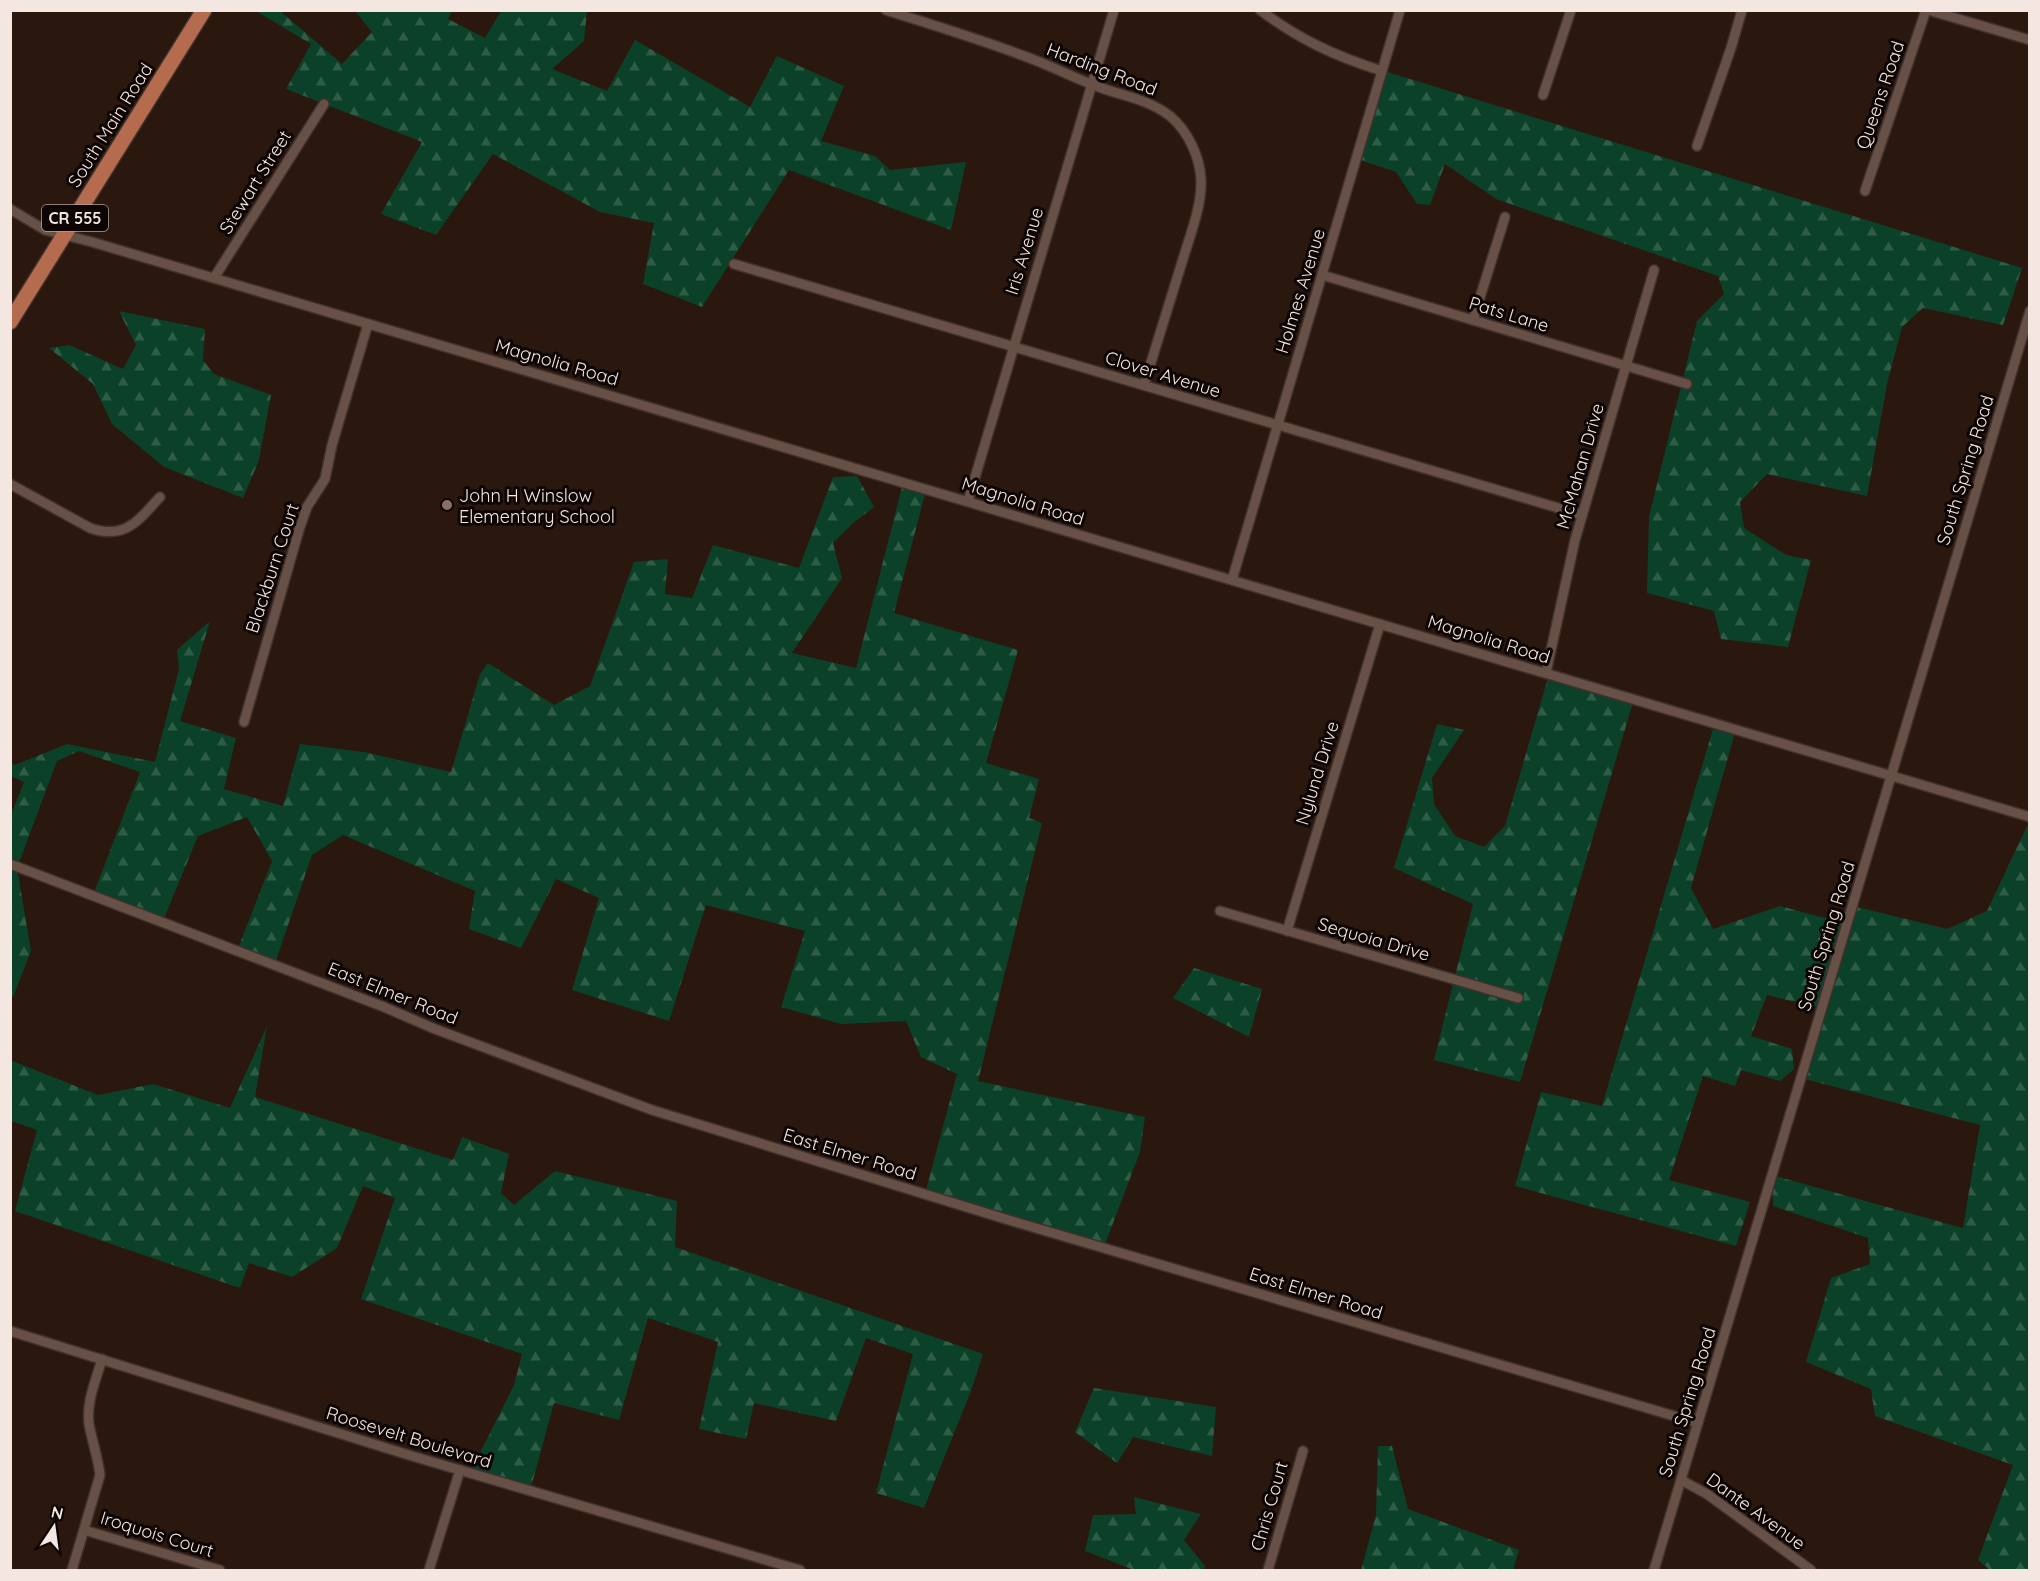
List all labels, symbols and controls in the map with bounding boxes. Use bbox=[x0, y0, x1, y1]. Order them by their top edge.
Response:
street label: Harding Road bbox=[1044, 37, 1160, 101]
street label: Queens Road bbox=[1851, 38, 1909, 152]
street label: South Main Road bbox=[63, 59, 157, 191]
street label: Stewart Street bbox=[214, 126, 296, 238]
road number: CR 555 bbox=[42, 205, 108, 231]
street label: Iris Avenue bbox=[1000, 205, 1048, 297]
street label: Holmes Avenue bbox=[1270, 226, 1330, 356]
street label: Pats Lane bbox=[1466, 291, 1552, 337]
street label: Magnolia Road bbox=[493, 333, 621, 391]
street label: Clover Avenue bbox=[1102, 346, 1224, 402]
street label: South Spring Road bbox=[1931, 392, 1999, 548]
street label: McMahan Drive bbox=[1551, 400, 1609, 532]
street label: Magnolia Road bbox=[959, 471, 1087, 531]
place label: John H Winslow Elementary School bbox=[459, 484, 615, 528]
marker: John H Winslow Elementary School bbox=[440, 498, 454, 512]
street label: Blackburn Court bbox=[240, 500, 304, 636]
street label: Magnolia Road bbox=[1425, 609, 1553, 669]
street label: Nylund Drive bbox=[1290, 718, 1344, 828]
street label: South Spring Road bbox=[1792, 858, 1860, 1014]
street label: Sequoia Drive bbox=[1315, 912, 1433, 966]
street label: East Elmer Road bbox=[325, 956, 461, 1030]
street label: East Elmer Road bbox=[781, 1123, 919, 1185]
street label: East Elmer Road bbox=[1247, 1262, 1385, 1324]
street label: South Spring Road bbox=[1653, 1324, 1721, 1480]
street label: Roosevelt Boulevard bbox=[324, 1401, 494, 1473]
street label: Chris Court bbox=[1245, 1459, 1293, 1553]
street label: Dante Avenue bbox=[1702, 1467, 1810, 1555]
north arrow bbox=[24, 1497, 84, 1557]
text: N bbox=[49, 1501, 65, 1523]
street label: Iroquois Court bbox=[98, 1506, 216, 1562]

